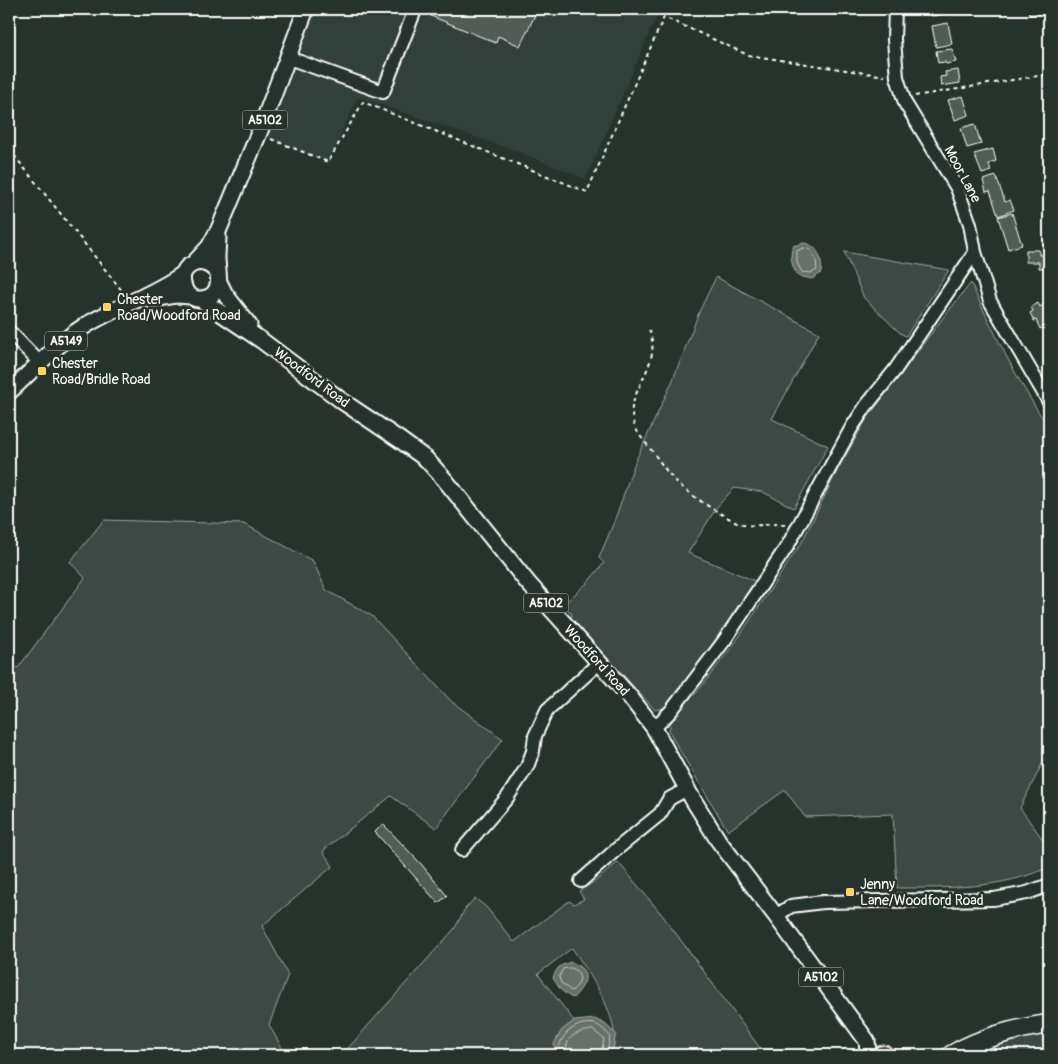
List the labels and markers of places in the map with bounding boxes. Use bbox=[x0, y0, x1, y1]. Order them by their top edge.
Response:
place label: Chester Road/Woodford Road bbox=[117, 291, 241, 324]
marker: Chester Road/Woodford Road bbox=[101, 301, 113, 313]
place label: Chester Road/Bridle Road bbox=[52, 355, 151, 388]
marker: Chester Road/Bridle Road bbox=[36, 365, 48, 377]
place label: Jenny Lane/Woodford Road bbox=[860, 876, 984, 909]
marker: Jenny Lane/Woodford Road bbox=[844, 886, 856, 898]

